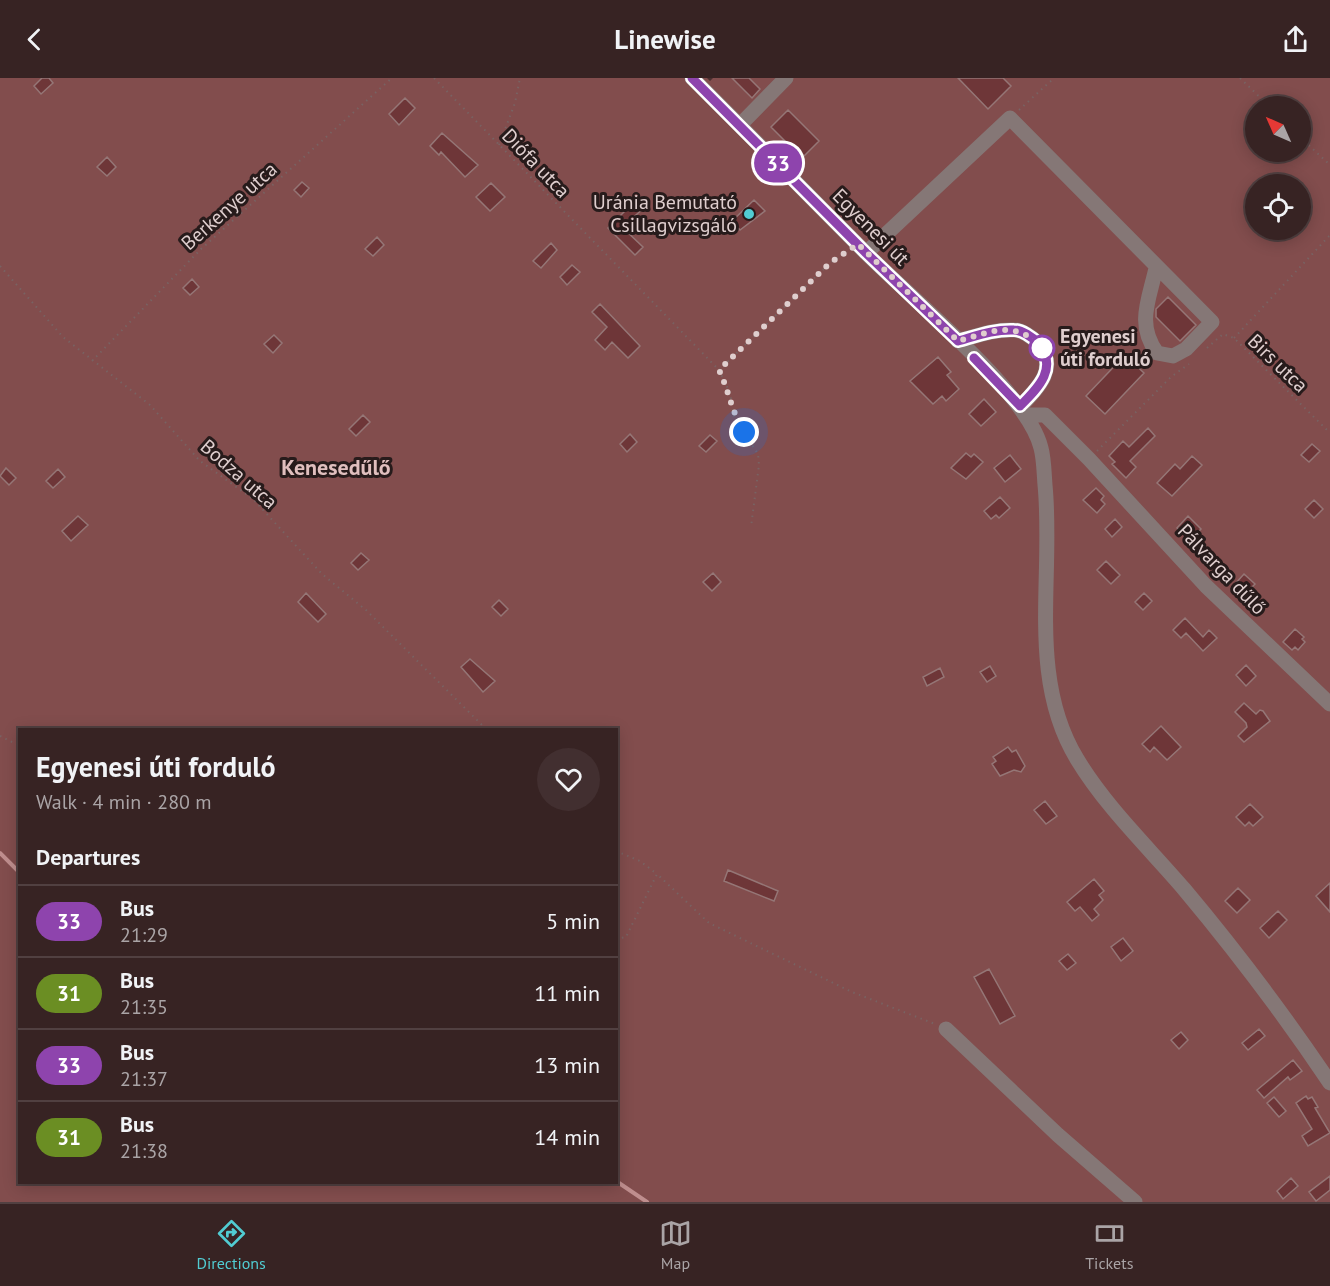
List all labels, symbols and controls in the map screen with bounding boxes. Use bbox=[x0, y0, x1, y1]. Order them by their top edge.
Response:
text: Linewise bbox=[614, 22, 716, 56]
icon: back bbox=[18, 23, 51, 56]
icon: share bbox=[1279, 23, 1312, 56]
north arrow bbox=[1245, 96, 1311, 162]
map controls bbox=[1245, 96, 1311, 240]
street label: Diófa utca bbox=[496, 123, 576, 203]
line badge: 33 bbox=[751, 144, 805, 182]
text: 33 bbox=[766, 150, 790, 177]
street label: Berkenye utca bbox=[176, 156, 282, 256]
button: locate bbox=[1245, 174, 1311, 240]
street label: Egyenesi út bbox=[827, 183, 915, 271]
place label: Uránia Bemutató Csillagvizsgáló bbox=[593, 189, 737, 238]
marker: Uránia Bemutató Csillagvizsgáló bbox=[742, 207, 756, 221]
place label: Egyenesi úti forduló bbox=[1060, 323, 1151, 372]
street label: Birs utca bbox=[1242, 328, 1314, 398]
marker: Egyenesi úti forduló bbox=[1029, 335, 1055, 361]
your location bbox=[729, 417, 759, 447]
street label: Bodza utca bbox=[195, 433, 283, 515]
district label: Kenesedűlő bbox=[281, 453, 391, 481]
street label: Pálvarga dűlő bbox=[1172, 518, 1272, 620]
text: Egyenesi úti forduló bbox=[36, 748, 276, 785]
button: heart bbox=[537, 748, 600, 811]
text: Walk · 4 min · 280 m bbox=[36, 789, 212, 815]
text: Departures bbox=[36, 843, 140, 871]
text: Bus bbox=[120, 894, 154, 922]
text: 5 min bbox=[546, 907, 600, 935]
text: 33 bbox=[57, 908, 81, 935]
text: 21:29 bbox=[120, 922, 168, 948]
text: Bus bbox=[120, 966, 154, 994]
text: 11 min bbox=[534, 979, 600, 1007]
text: 31 bbox=[57, 980, 81, 1007]
text: 21:35 bbox=[120, 994, 168, 1020]
text: Bus bbox=[120, 1038, 154, 1066]
text: 13 min bbox=[534, 1051, 600, 1079]
text: 33 bbox=[57, 1052, 81, 1079]
text: 21:37 bbox=[120, 1066, 168, 1092]
text: Bus bbox=[120, 1110, 154, 1138]
text: 14 min bbox=[534, 1123, 600, 1151]
text: 31 bbox=[57, 1124, 81, 1151]
text: 21:38 bbox=[120, 1138, 168, 1164]
tab: Directions bbox=[197, 1217, 266, 1273]
tab: Map bbox=[659, 1217, 692, 1273]
tab: Tickets bbox=[1085, 1217, 1133, 1273]

